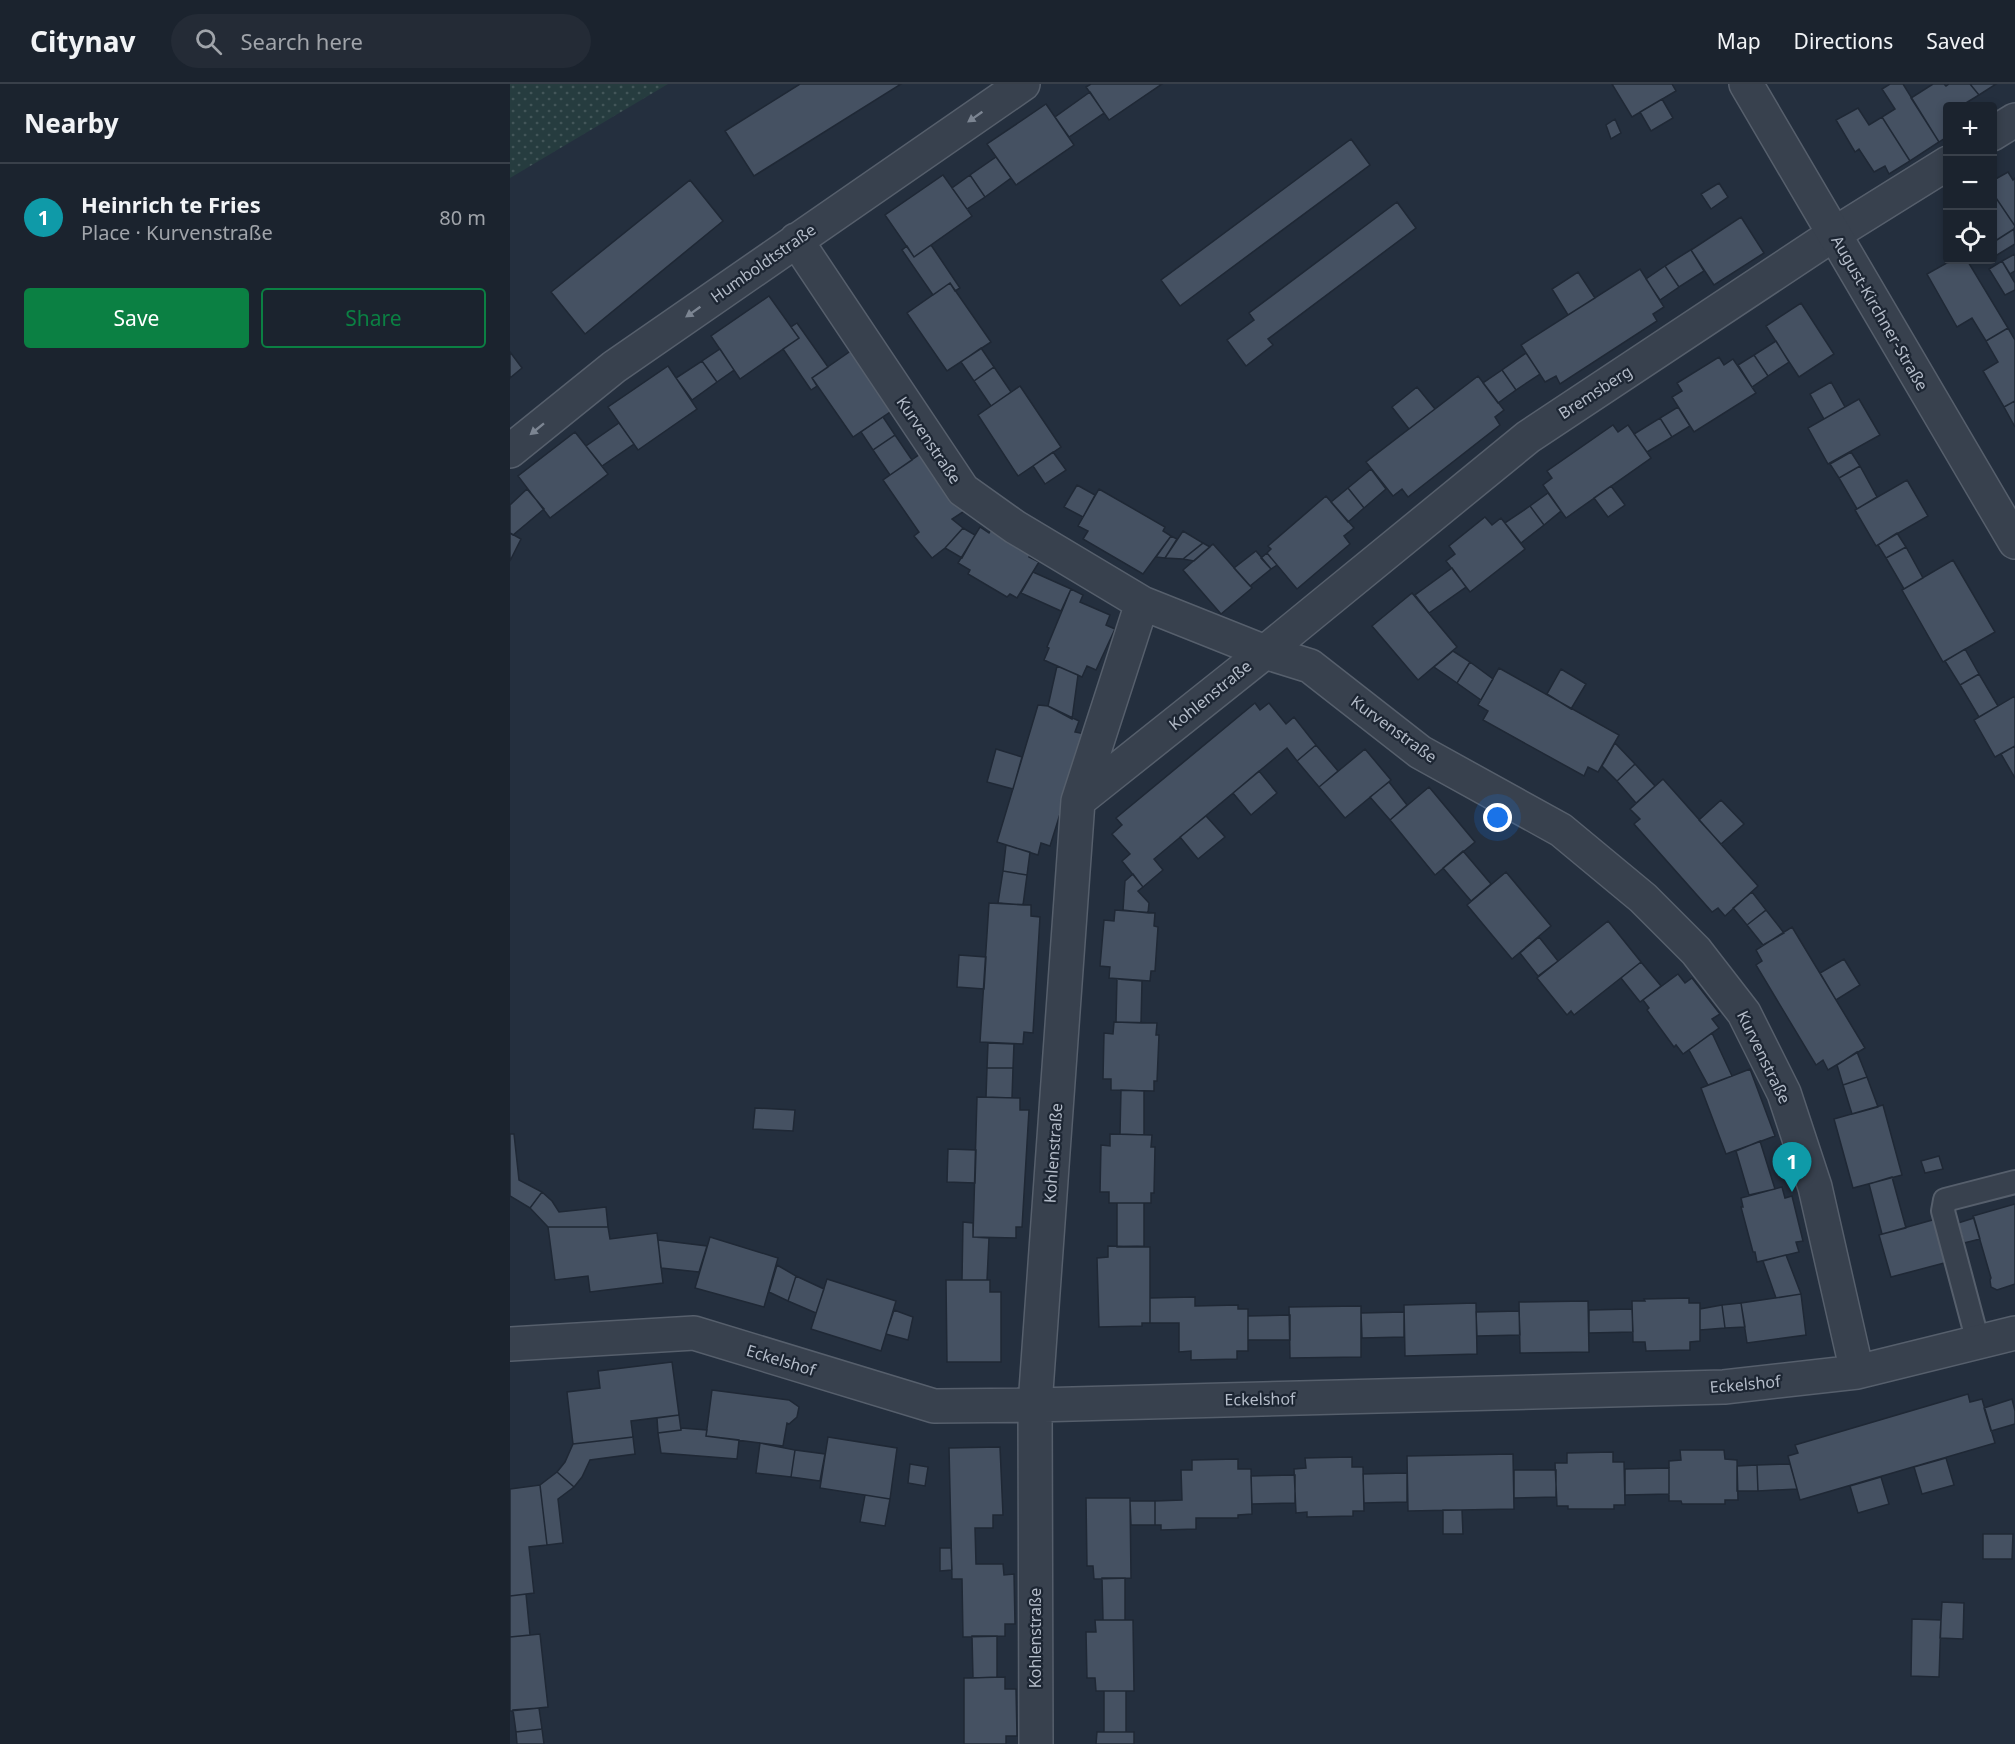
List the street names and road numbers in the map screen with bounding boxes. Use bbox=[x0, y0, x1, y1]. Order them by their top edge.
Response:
street label: Humboldtstraße bbox=[706, 218, 820, 308]
street label: August-Kirchner-Straße bbox=[1826, 231, 1934, 395]
street label: Bremsberg bbox=[1554, 360, 1636, 424]
street label: Kurvenstraße bbox=[892, 392, 966, 488]
street label: Kohlenstraße bbox=[1164, 655, 1256, 735]
street label: Kurvenstraße bbox=[1347, 690, 1441, 768]
street label: Kurvenstraße bbox=[1732, 1007, 1796, 1107]
street label: Kohlenstraße bbox=[1039, 1102, 1067, 1204]
street label: Eckelshof bbox=[744, 1339, 820, 1381]
street label: Eckelshof bbox=[1709, 1370, 1783, 1398]
street label: Eckelshof bbox=[1224, 1387, 1297, 1411]
street label: Kohlenstraße bbox=[1024, 1588, 1046, 1688]

